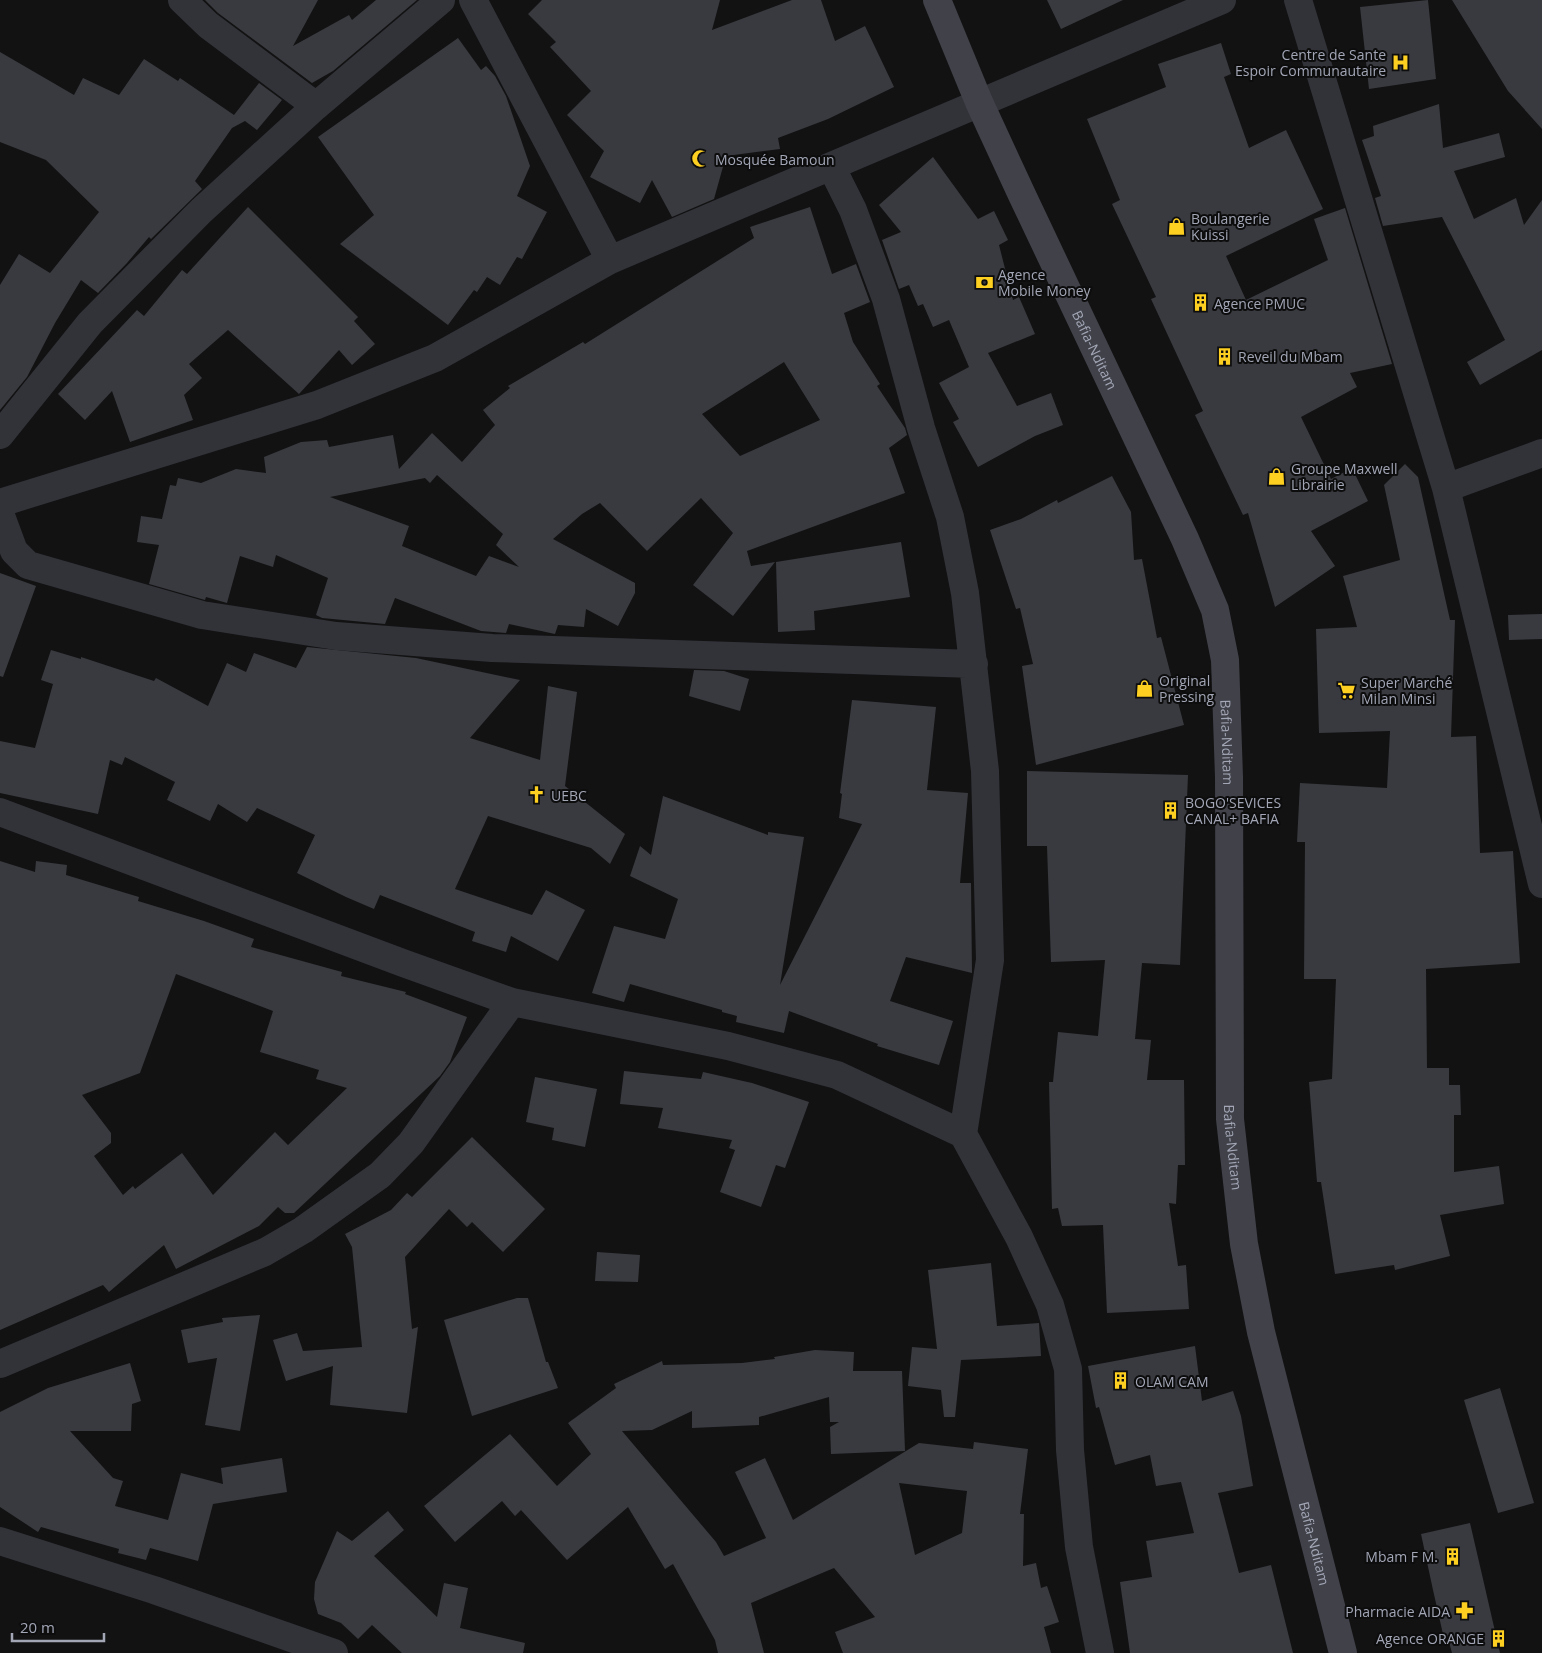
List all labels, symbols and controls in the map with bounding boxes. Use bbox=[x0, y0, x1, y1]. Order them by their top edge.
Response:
place label: Centre de Sante Espoir Communautaire bbox=[1235, 45, 1386, 80]
hospital icon: Centre de Sante Espoir Communautaire bbox=[1390, 52, 1410, 72]
mosque icon: Mosquée Bamoun bbox=[691, 149, 711, 169]
place label: Mosquée Bamoun bbox=[715, 150, 835, 169]
place label: Boulangerie Kuissi bbox=[1191, 209, 1270, 244]
shop icon: Boulangerie Kuissi bbox=[1167, 216, 1187, 236]
place label: Agence Mobile Money bbox=[998, 265, 1092, 300]
bank icon: Agence Mobile Money bbox=[974, 272, 994, 292]
building icon: Agence PMUC bbox=[1190, 293, 1210, 313]
place label: Agence PMUC bbox=[1214, 294, 1305, 313]
street label: Bafia-Nditam bbox=[1068, 307, 1122, 393]
building icon: Reveil du Mbam bbox=[1214, 346, 1234, 366]
place label: Reveil du Mbam bbox=[1238, 347, 1343, 366]
place label: Groupe Maxwell Librairie bbox=[1291, 459, 1397, 494]
shop icon: Groupe Maxwell Librairie bbox=[1267, 466, 1287, 486]
place label: Original Pressing bbox=[1159, 671, 1214, 706]
place label: Super Marché Milan Minsi bbox=[1361, 673, 1452, 708]
shop icon: Original Pressing bbox=[1135, 678, 1155, 698]
supermarket icon: Super Marché Milan Minsi bbox=[1337, 680, 1357, 700]
street label: Bafia-Nditam bbox=[1217, 699, 1239, 785]
church icon: UEBC bbox=[527, 785, 547, 805]
place label: UEBC bbox=[551, 786, 587, 805]
place label: BOGO'SEVICES CANAL+ BAFIA bbox=[1185, 793, 1281, 828]
building icon: BOGO'SEVICES CANAL+ BAFIA bbox=[1161, 800, 1181, 820]
street label: Bafia-Nditam bbox=[1220, 1105, 1247, 1191]
building icon: OLAM CAM bbox=[1111, 1371, 1131, 1391]
place label: OLAM CAM bbox=[1135, 1372, 1209, 1391]
street label: Bafia-Nditam bbox=[1295, 1499, 1335, 1587]
building icon: Mbam F M. bbox=[1442, 1546, 1462, 1566]
place label: Mbam F M. bbox=[1365, 1547, 1438, 1566]
pharmacy icon: Pharmacie AIDA bbox=[1454, 1601, 1474, 1621]
place label: Pharmacie AIDA bbox=[1345, 1602, 1450, 1621]
scale bar bbox=[12, 1610, 105, 1642]
text: 20 m bbox=[20, 1617, 55, 1637]
building icon: Agence ORANGE bbox=[1488, 1628, 1508, 1648]
place label: Agence ORANGE bbox=[1376, 1629, 1484, 1648]

